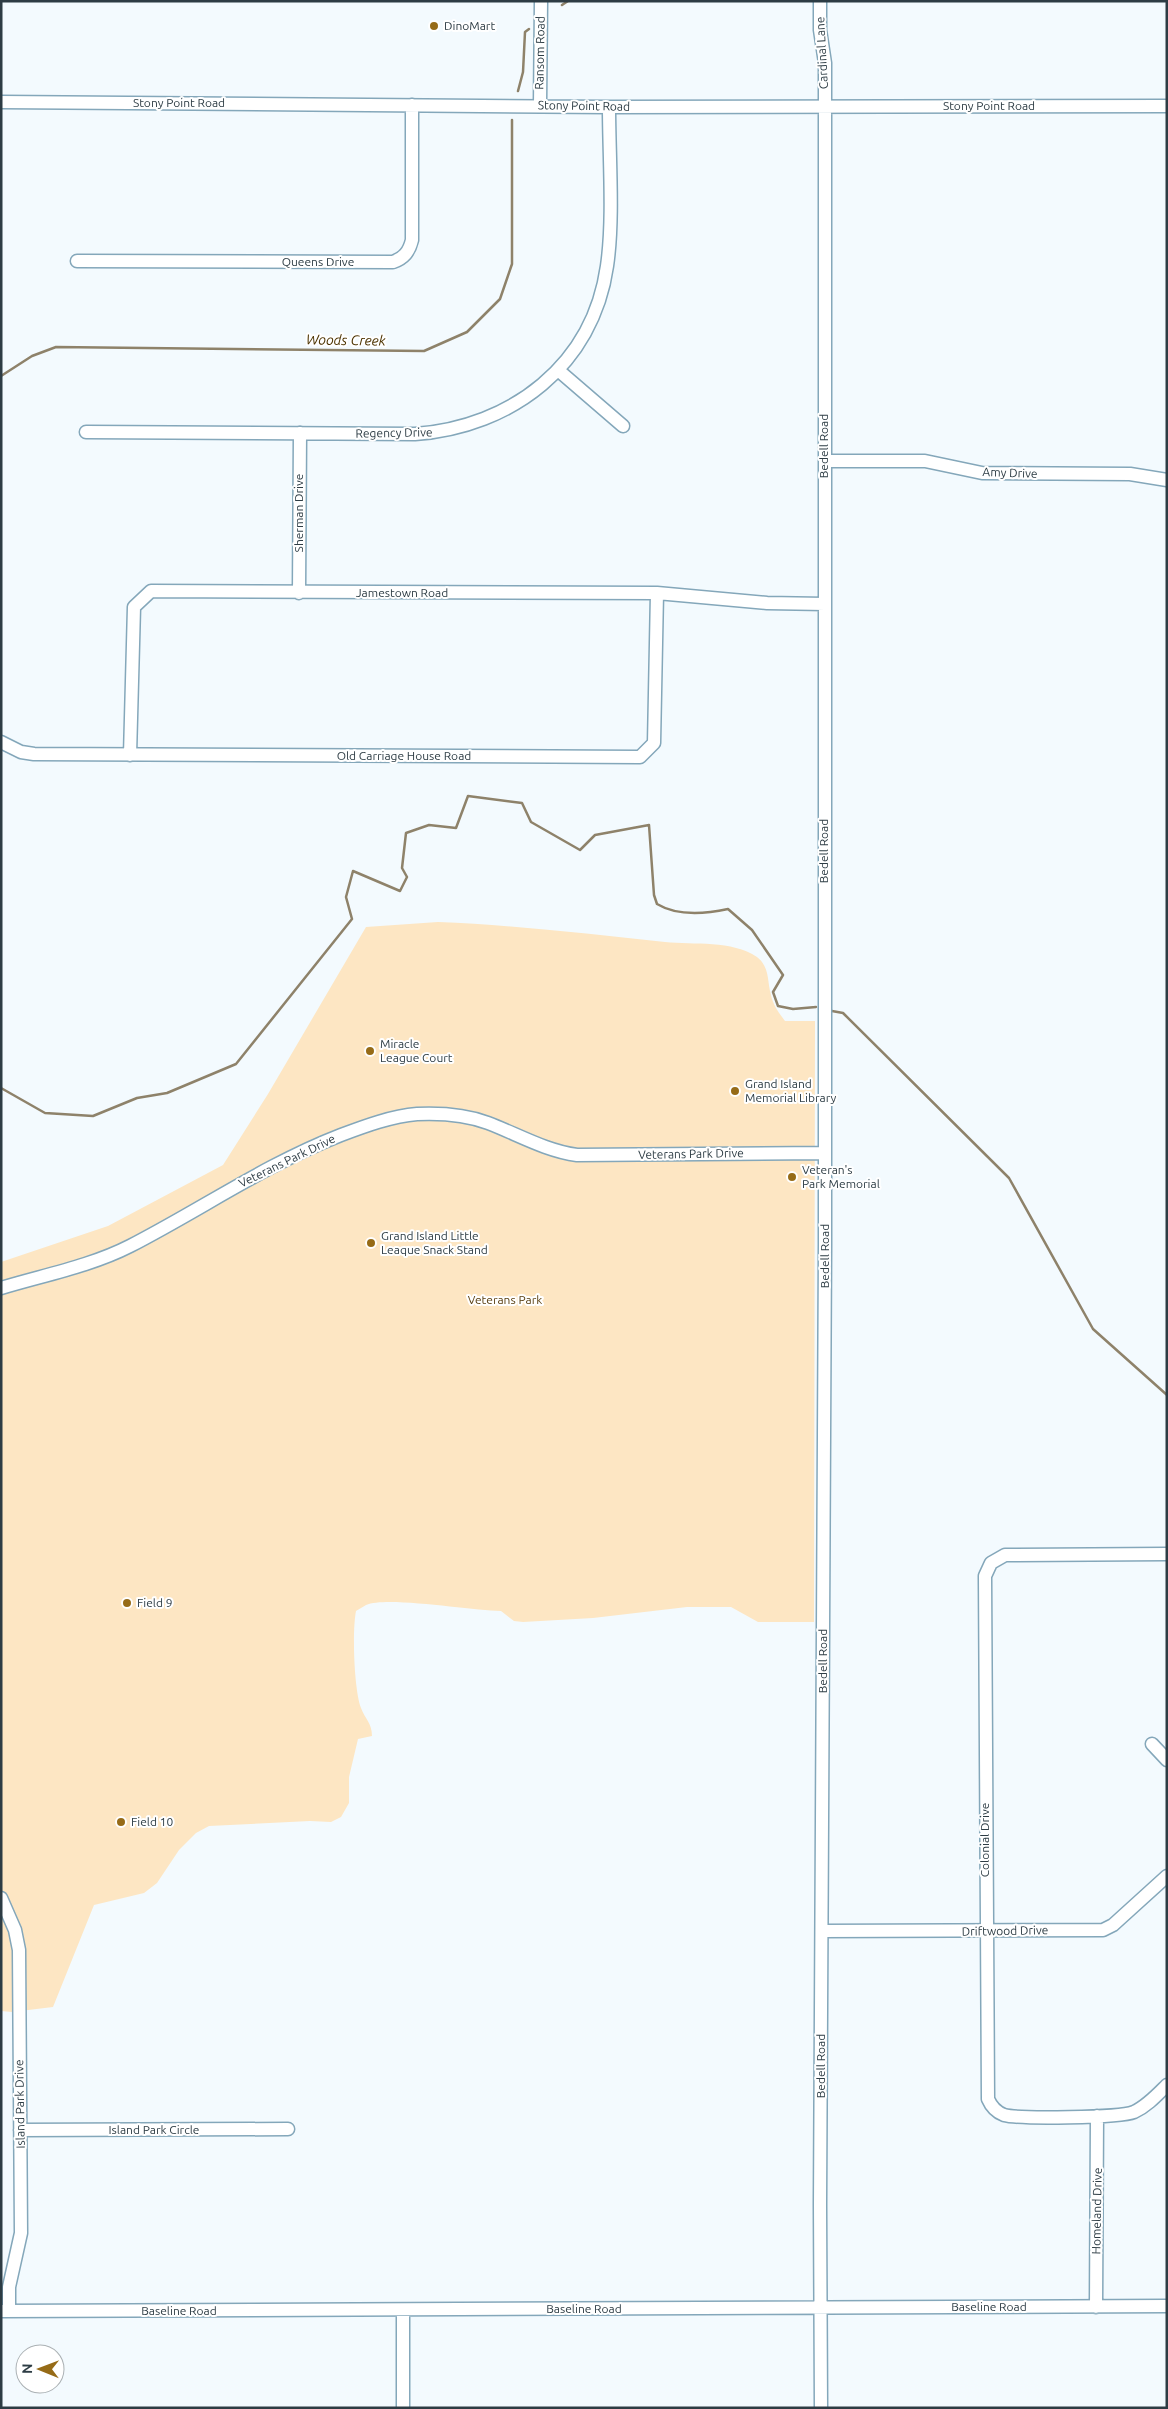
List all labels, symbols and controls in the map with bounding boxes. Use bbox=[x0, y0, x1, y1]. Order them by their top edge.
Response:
street label: Ransom Road bbox=[532, 16, 547, 90]
street label: Cardinal Lane bbox=[813, 16, 830, 90]
place label: DinoMart bbox=[444, 19, 495, 32]
marker: DinoMart bbox=[428, 20, 440, 32]
street label: Stony Point Road bbox=[133, 96, 225, 109]
street label: Stony Point Road bbox=[538, 98, 630, 113]
street label: Stony Point Road bbox=[943, 99, 1035, 112]
street label: Queens Drive bbox=[282, 255, 354, 268]
water label: Woods Creek bbox=[306, 331, 387, 349]
street label: Bedell Road bbox=[817, 414, 830, 478]
street label: Regency Drive bbox=[355, 425, 433, 440]
street label: Amy Drive bbox=[982, 465, 1038, 480]
street label: Sherman Drive bbox=[292, 474, 305, 552]
street label: Jamestown Road bbox=[356, 586, 448, 599]
street label: Old Carriage House Road bbox=[337, 749, 471, 762]
street label: Bedell Road bbox=[817, 819, 830, 883]
place label: Miracle League Court bbox=[380, 1037, 453, 1064]
marker: Miracle League Court bbox=[364, 1045, 376, 1057]
place label: Grand Island Memorial Library bbox=[745, 1077, 837, 1104]
marker: Grand Island Memorial Library bbox=[729, 1085, 741, 1097]
street label: Veterans Park Drive bbox=[236, 1132, 337, 1190]
street label: Veterans Park Drive bbox=[638, 1146, 744, 1161]
place label: Veteran's Park Memorial bbox=[802, 1163, 880, 1190]
marker: Veteran's Park Memorial bbox=[786, 1171, 798, 1183]
street label: Bedell Road bbox=[818, 1224, 831, 1288]
place label: Grand Island Little Leaque Snack Stand bbox=[381, 1229, 488, 1256]
marker: Grand Island Little Leaque Snack Stand bbox=[365, 1237, 377, 1249]
park label: Veterans Park bbox=[468, 1293, 542, 1306]
place label: Field 9 bbox=[137, 1596, 173, 1609]
marker: Field 9 bbox=[121, 1597, 133, 1609]
street label: Bedell Road bbox=[816, 1629, 829, 1693]
street label: Colonial Drive bbox=[978, 1803, 991, 1877]
place label: Field 10 bbox=[131, 1815, 174, 1828]
marker: Field 10 bbox=[115, 1816, 127, 1828]
street label: Driftwood Drive bbox=[962, 1923, 1048, 1938]
street label: Bedell Road bbox=[814, 2034, 827, 2098]
street label: Island Park Drive bbox=[12, 2059, 27, 2149]
street label: Island Park Circle bbox=[109, 2123, 200, 2136]
street label: Homeland Drive bbox=[1089, 2168, 1104, 2254]
street label: Baseline Road bbox=[951, 2300, 1027, 2313]
street label: Baseline Road bbox=[546, 2302, 622, 2315]
street label: Baseline Road bbox=[141, 2304, 217, 2317]
north arrow bbox=[15, 2344, 65, 2394]
text: N bbox=[19, 2363, 35, 2374]

